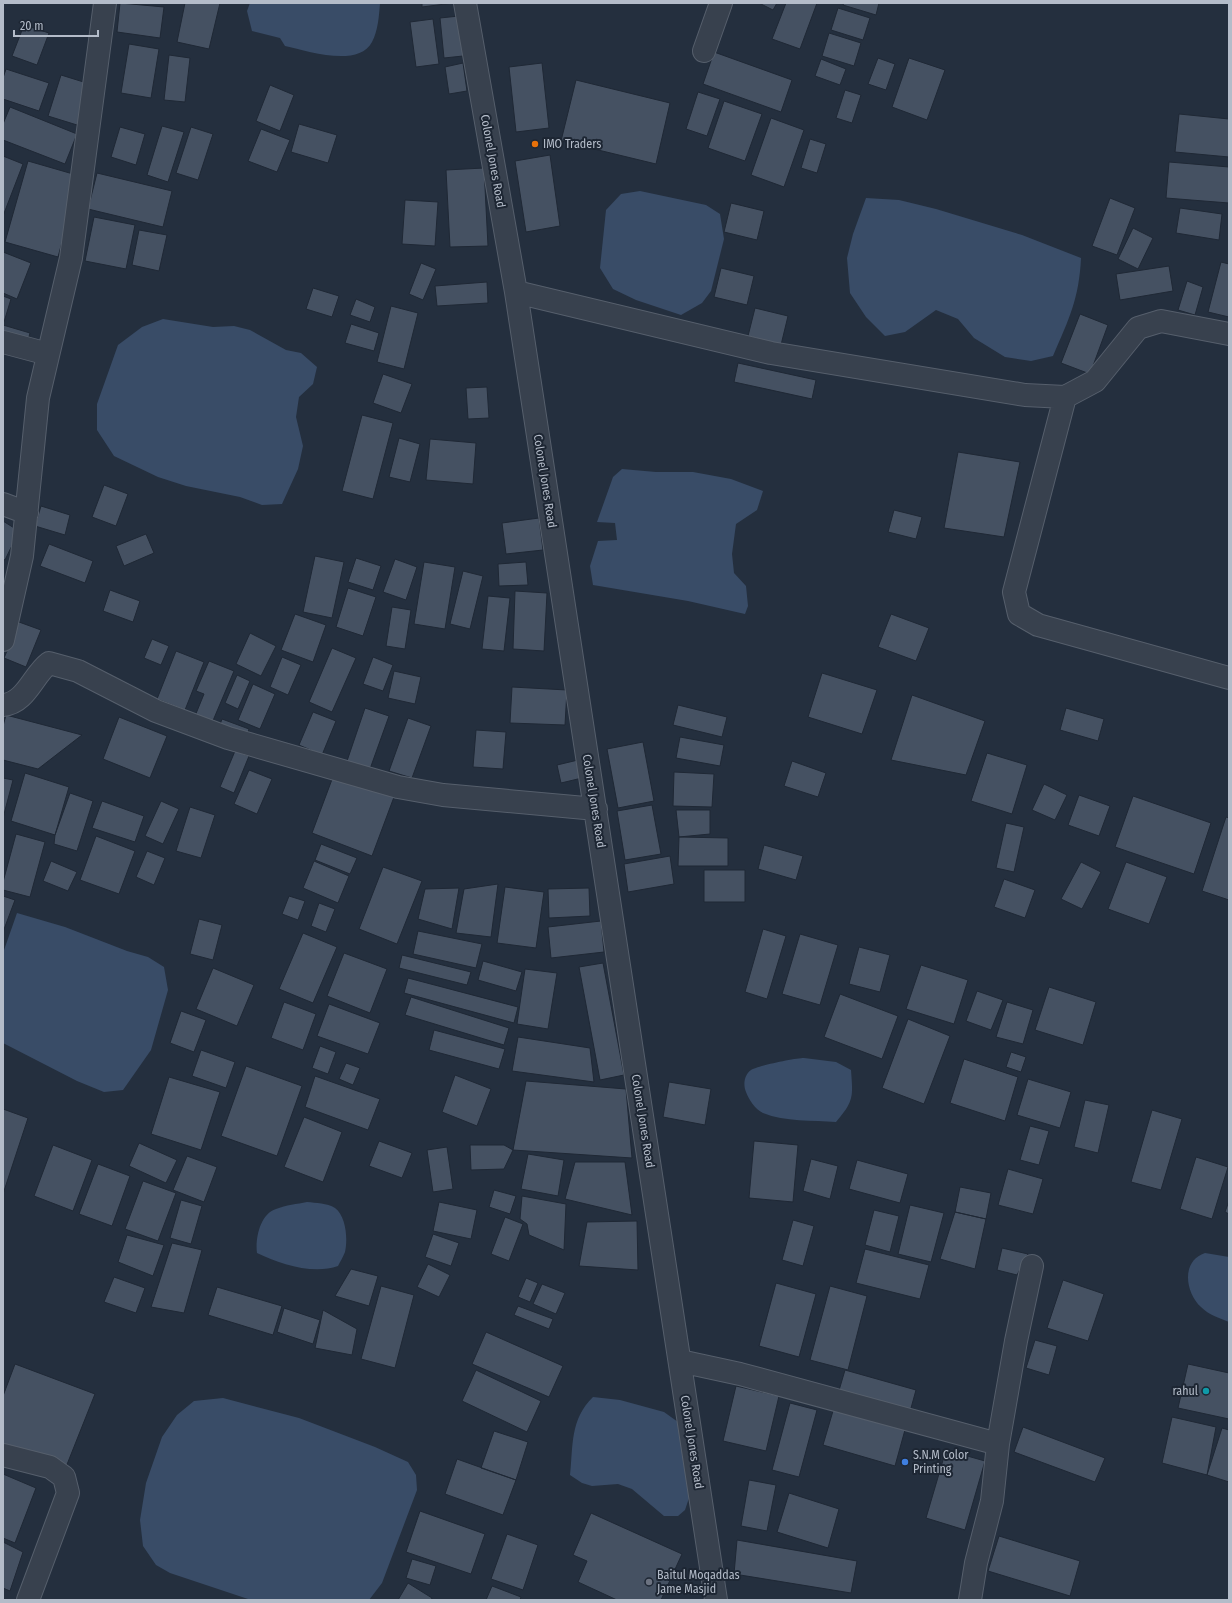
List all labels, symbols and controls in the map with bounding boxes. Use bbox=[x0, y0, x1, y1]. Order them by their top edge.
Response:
scale bar bbox=[14, 12, 98, 38]
text: 20 m bbox=[20, 19, 44, 33]
street label: Colonel Jones Road bbox=[478, 113, 508, 209]
place label: IMO Traders bbox=[543, 137, 601, 151]
marker: IMO Traders bbox=[530, 139, 540, 149]
street label: Colonel Jones Road bbox=[531, 433, 559, 529]
street label: Colonel Jones Road bbox=[580, 753, 608, 849]
street label: Colonel Jones Road bbox=[629, 1073, 657, 1169]
place label: rahul bbox=[1173, 1384, 1198, 1398]
marker: rahul bbox=[1201, 1386, 1211, 1396]
street label: Colonel Jones Road bbox=[678, 1394, 706, 1490]
place label: S.N.M Color Printing bbox=[913, 1448, 969, 1476]
marker: S.N.M Color Printing bbox=[900, 1457, 910, 1467]
place label: Baitul Moqaddas Jame Masjid bbox=[657, 1568, 740, 1596]
marker: Baitul Moqaddas Jame Masjid bbox=[644, 1577, 654, 1587]

